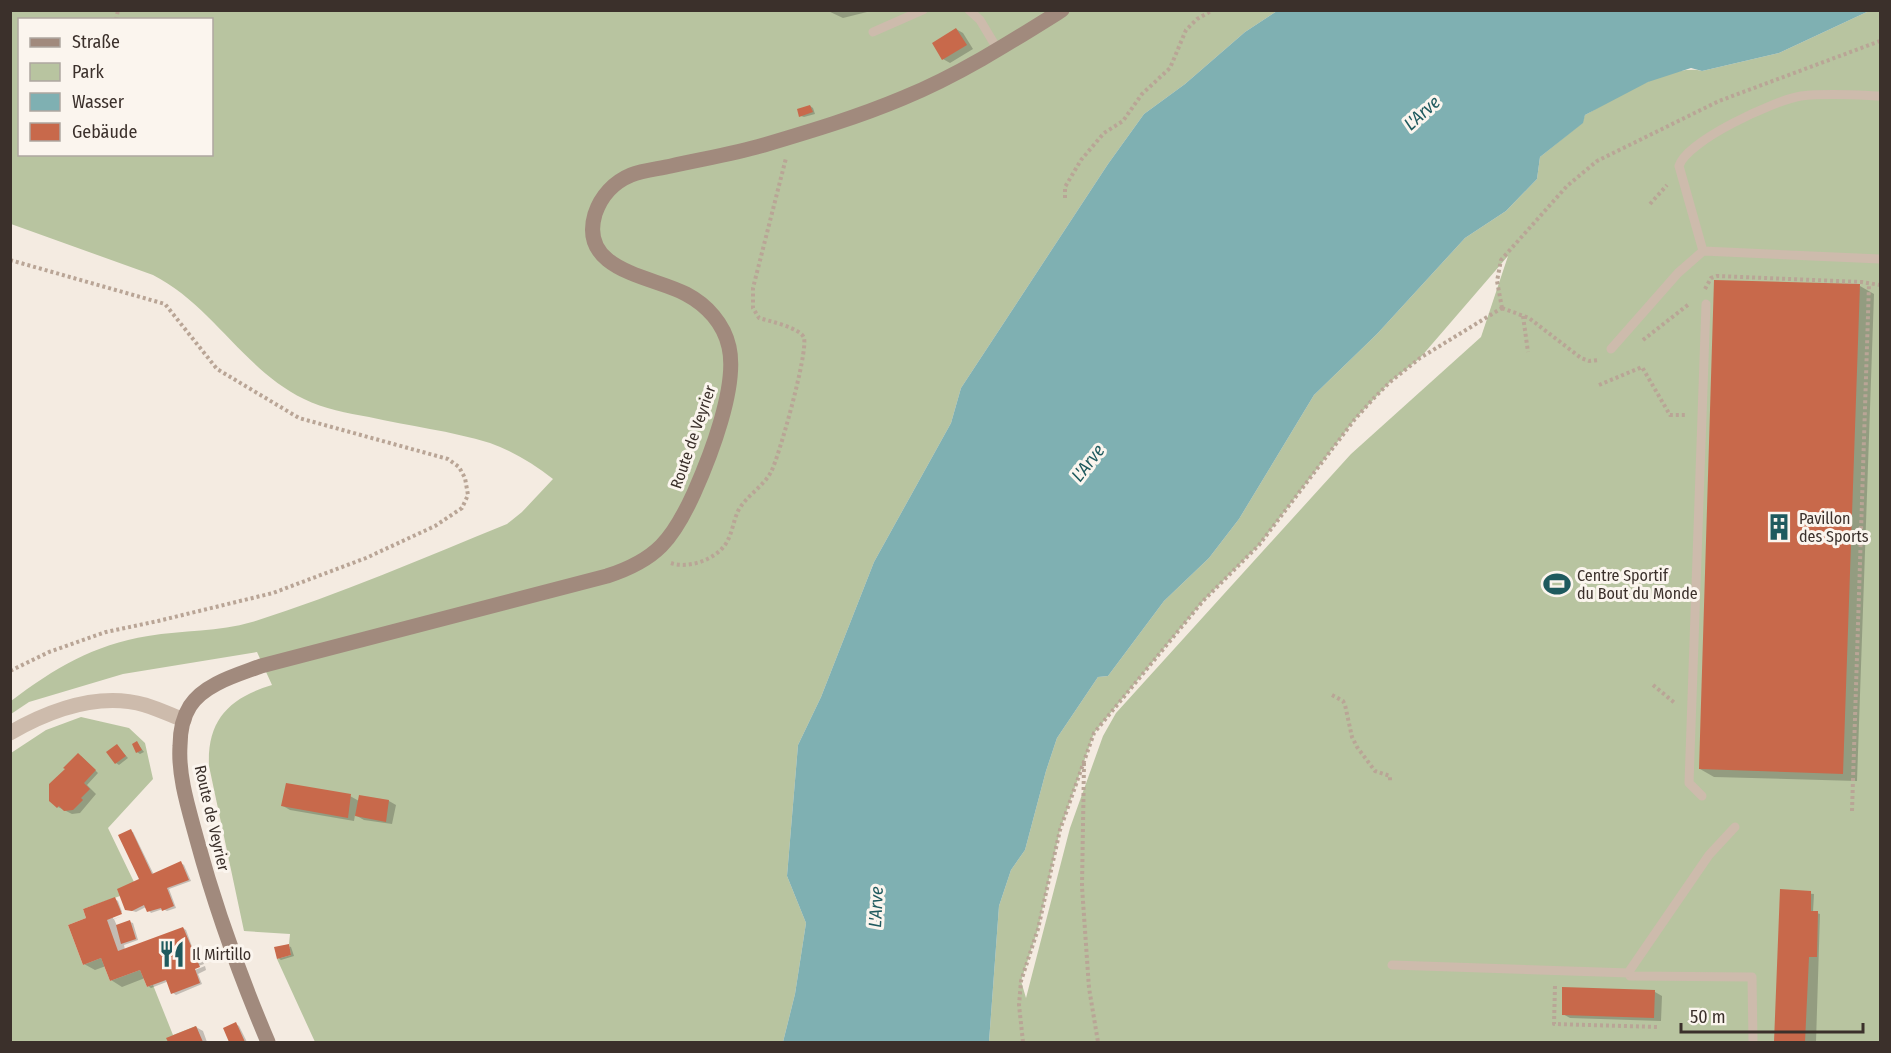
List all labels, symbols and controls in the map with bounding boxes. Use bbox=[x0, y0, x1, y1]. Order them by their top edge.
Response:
legend bbox=[18, 18, 213, 156]
text: Straße bbox=[72, 31, 120, 53]
text: Park bbox=[72, 61, 105, 83]
text: Wasser bbox=[72, 91, 125, 113]
water label: L'Arve bbox=[1399, 91, 1445, 135]
text: Gebäude bbox=[72, 121, 138, 143]
street label: Route de Veyrier bbox=[666, 382, 720, 491]
water label: L'Arve bbox=[1067, 440, 1110, 486]
place label: Pavillon des Sports bbox=[1799, 509, 1869, 546]
building icon: Pavillon des Sports bbox=[1764, 512, 1794, 542]
place label: Centre Sportif du Bout du Monde bbox=[1577, 566, 1698, 603]
sports icon: Centre Sportif du Bout du Monde bbox=[1542, 569, 1572, 599]
street label: Route de Veyrier bbox=[191, 763, 233, 873]
water label: L'Arve bbox=[864, 885, 888, 928]
restaurant icon: Il Mirtillo bbox=[157, 939, 187, 969]
place label: Il Mirtillo bbox=[192, 945, 251, 964]
scale bar bbox=[1681, 996, 1862, 1034]
text: 50 m bbox=[1690, 1006, 1726, 1028]

